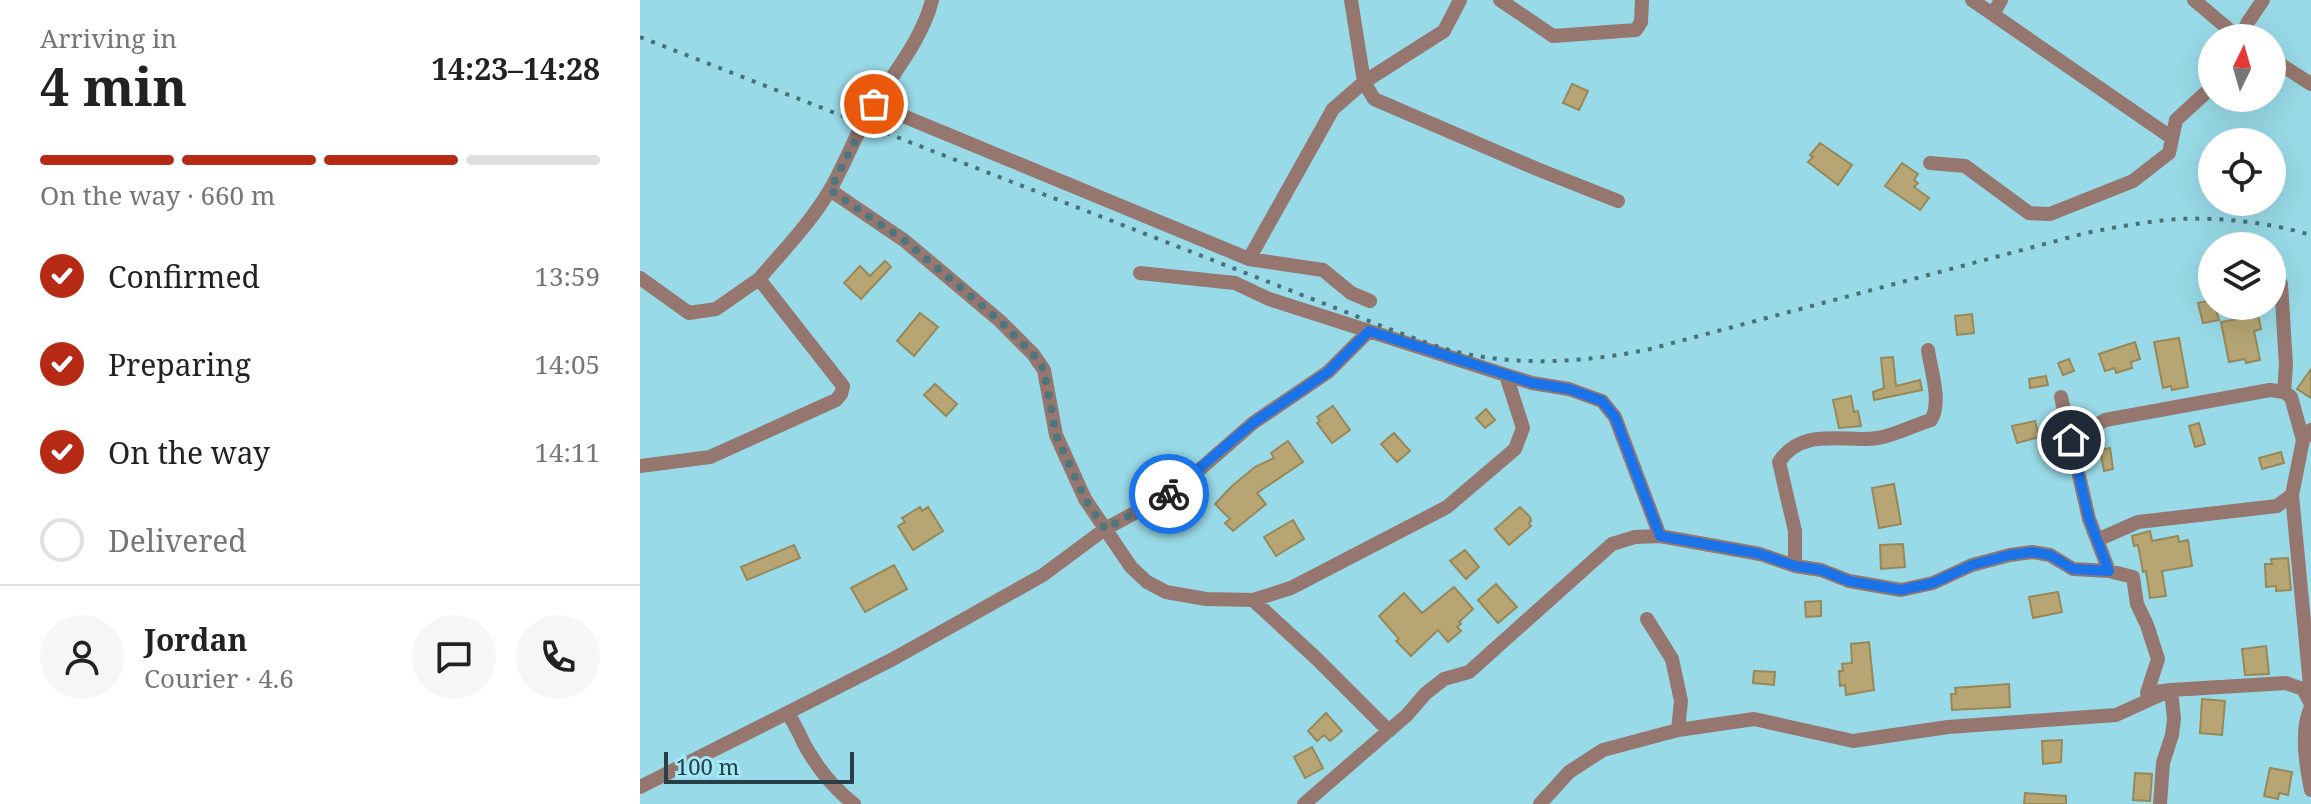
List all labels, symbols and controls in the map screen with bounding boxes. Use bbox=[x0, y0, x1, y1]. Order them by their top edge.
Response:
text: Arriving in bbox=[40, 20, 177, 56]
north arrow bbox=[2198, 24, 2286, 112]
map controls bbox=[2198, 24, 2286, 320]
text: 14:23–14:28 bbox=[431, 48, 600, 89]
text: 4 min bbox=[40, 50, 187, 121]
pin bbox=[840, 70, 908, 138]
icon: bag bbox=[852, 82, 896, 126]
button: locate bbox=[2198, 128, 2286, 216]
text: On the way · 660 m bbox=[40, 177, 275, 213]
button: layers bbox=[2198, 232, 2286, 320]
icon: check bbox=[40, 254, 84, 298]
text: Confirmed bbox=[108, 256, 260, 297]
text: 13:59 bbox=[534, 258, 600, 294]
icon: check bbox=[40, 342, 84, 386]
text: Preparing bbox=[108, 344, 251, 385]
text: 14:05 bbox=[534, 346, 600, 382]
pin bbox=[2037, 406, 2105, 474]
icon: home bbox=[2049, 418, 2093, 462]
icon: check bbox=[40, 430, 84, 474]
text: On the way bbox=[108, 432, 270, 473]
text: 14:11 bbox=[534, 434, 600, 470]
courier bbox=[1129, 454, 1209, 534]
icon: bike bbox=[1147, 472, 1191, 516]
text: Delivered bbox=[108, 520, 247, 561]
button: person bbox=[40, 615, 124, 699]
button: chat bbox=[412, 615, 496, 699]
button: phone bbox=[516, 615, 600, 699]
text: Jordan bbox=[144, 619, 247, 660]
text: Courier · 4.6 bbox=[144, 660, 294, 696]
scale bar bbox=[664, 748, 854, 784]
text: 100 m bbox=[676, 751, 739, 781]

